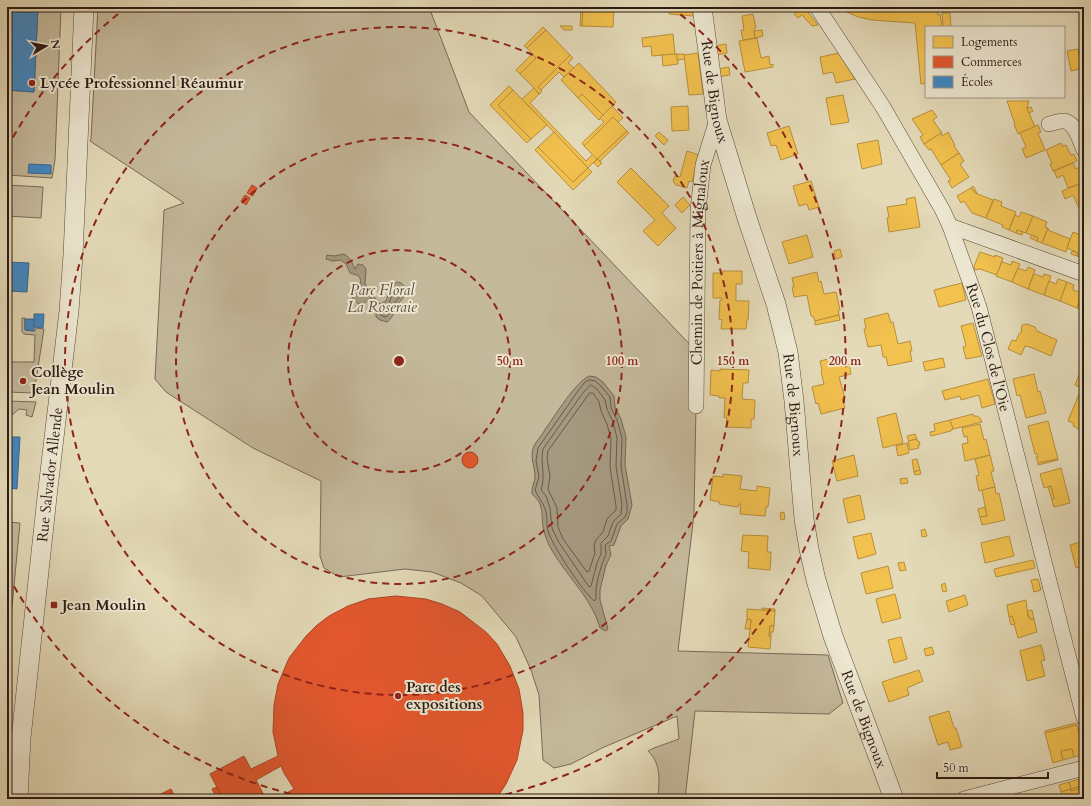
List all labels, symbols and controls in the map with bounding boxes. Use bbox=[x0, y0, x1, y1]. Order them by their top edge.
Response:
north arrow bbox=[26, 26, 66, 66]
legend bbox=[925, 26, 1065, 98]
text: Logements bbox=[961, 34, 1017, 50]
text: N bbox=[47, 38, 64, 51]
street label: Rue de Bignoux bbox=[697, 40, 734, 146]
text: Commerces bbox=[961, 54, 1022, 70]
place label: Lycée Professionnel Réaumur bbox=[40, 73, 244, 93]
text: Écoles bbox=[961, 73, 993, 90]
marker: Lycée Professionnel Réaumur bbox=[27, 78, 37, 88]
street label: Chemin de Poitiers à Mignaloux bbox=[686, 156, 714, 365]
park label: Parc Floral La Roseraie bbox=[347, 280, 417, 317]
street label: Rue du Clos de l'Oie bbox=[961, 280, 1015, 414]
street label: Rue de Bignoux bbox=[778, 352, 809, 458]
text: 50 m bbox=[497, 353, 524, 369]
text: 100 m bbox=[606, 353, 639, 369]
text: 150 m bbox=[717, 353, 750, 369]
text: 200 m bbox=[829, 353, 862, 369]
centre of rings bbox=[392, 354, 406, 368]
place label: Collège Jean Moulin bbox=[29, 362, 116, 399]
marker: Collège Jean Moulin bbox=[18, 376, 28, 386]
street label: Rue Salvador Allende bbox=[32, 406, 68, 543]
place label: Jean Moulin bbox=[60, 595, 147, 615]
marker: Jean Moulin bbox=[49, 600, 59, 610]
street label: Rue de Bignoux bbox=[837, 667, 892, 772]
place label: Parc des expositions bbox=[406, 677, 482, 714]
marker: Parc des expositions bbox=[393, 691, 403, 701]
scale bar bbox=[937, 754, 1048, 780]
text: 50 m bbox=[943, 760, 970, 776]

